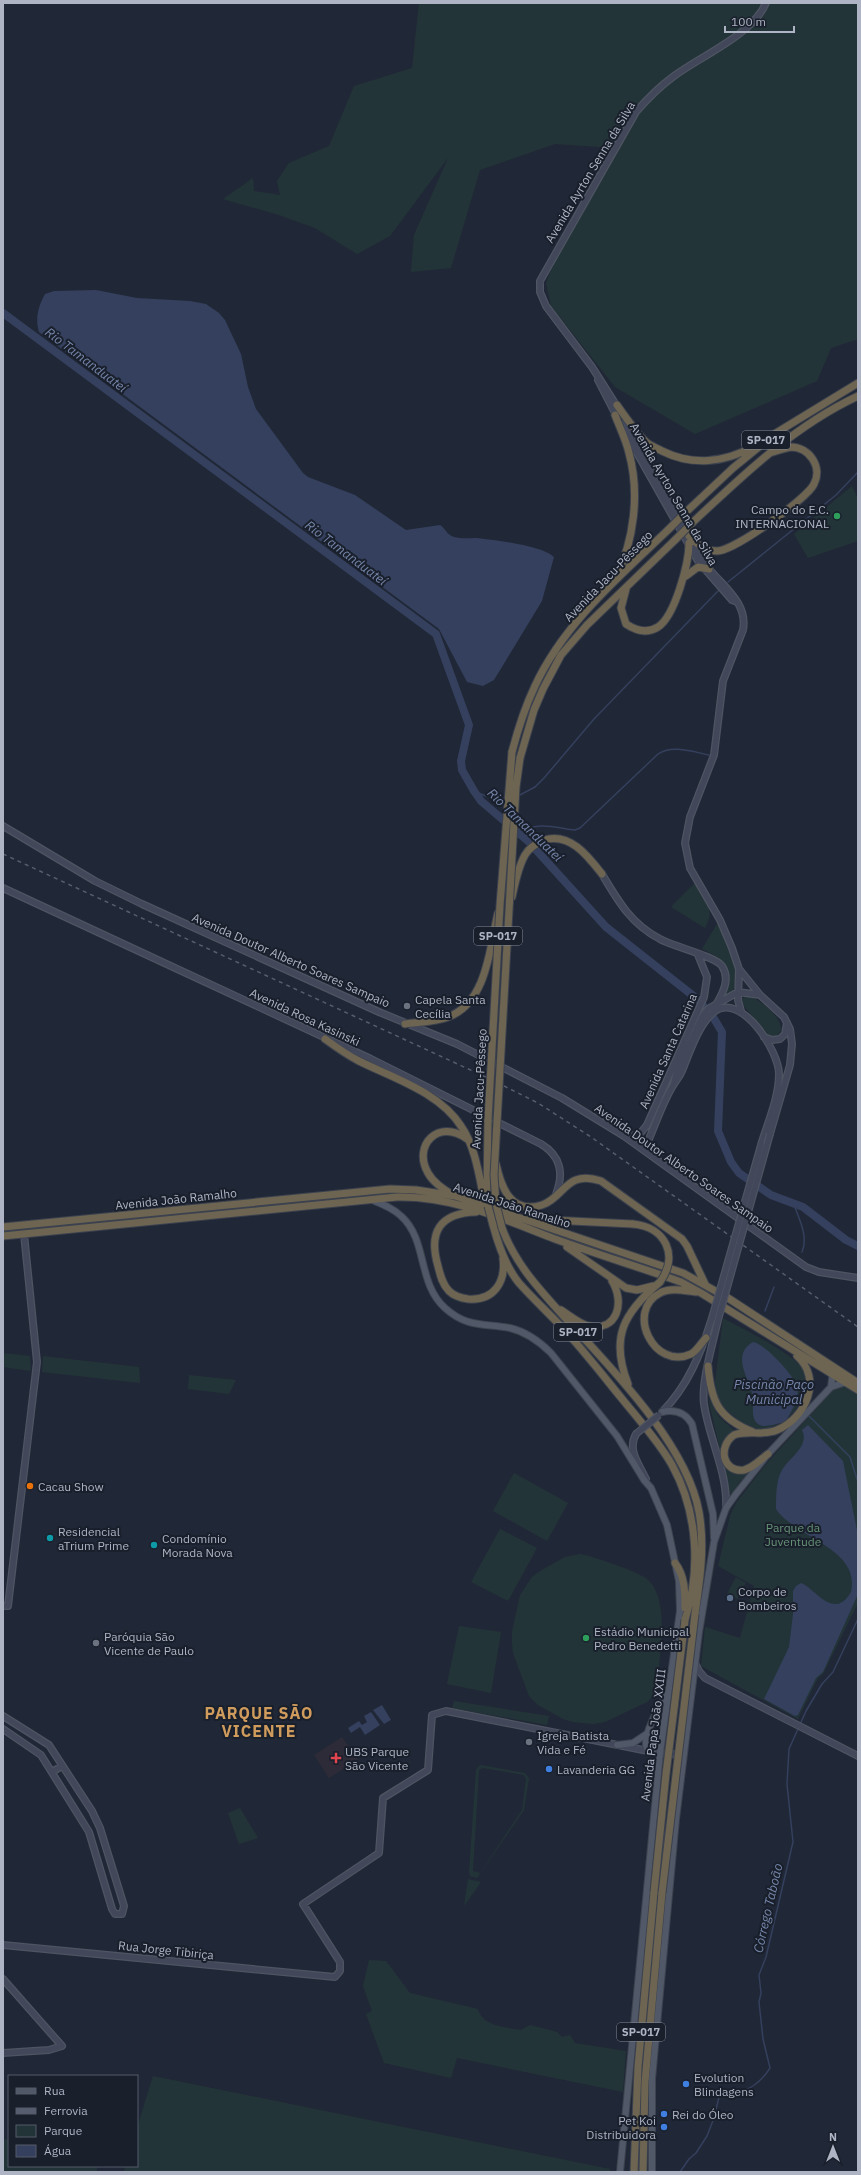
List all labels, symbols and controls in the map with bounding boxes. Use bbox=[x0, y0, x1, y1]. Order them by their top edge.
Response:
scale bar bbox=[725, 8, 794, 34]
text: 100 m bbox=[731, 14, 766, 29]
street label: Avenida Ayrton Senna da Silva bbox=[542, 98, 639, 245]
water label: Rio Tamanduateí bbox=[42, 324, 132, 397]
street label: Avenida Ayrton Senna da Silva bbox=[627, 420, 721, 569]
road number: SP-017 bbox=[742, 431, 790, 449]
place label: Campo do E.C. INTERNACIONAL bbox=[735, 502, 829, 531]
marker: Campo do E.C. INTERNACIONAL bbox=[832, 511, 842, 521]
water label: Rio Tamanduateí bbox=[302, 517, 392, 590]
street label: Avenida Jacu-Pêssego bbox=[561, 527, 656, 625]
water label: Rio Tamanduateí bbox=[484, 785, 567, 866]
street label: Avenida Doutor Alberto Soares Sampaio bbox=[190, 909, 392, 1011]
road number: SP-017 bbox=[474, 927, 522, 945]
street label: Avenida Rosa Kasinski bbox=[248, 985, 362, 1049]
street label: Avenida Santa Catarina bbox=[636, 990, 700, 1111]
place label: Capela Santa Cecília bbox=[415, 992, 486, 1021]
marker: Capela Santa Cecília bbox=[402, 1001, 412, 1011]
street label: Avenida Jacu-Pêssego bbox=[468, 1028, 490, 1150]
street label: Avenida Doutor Alberto Soares Sampaio bbox=[592, 1100, 777, 1236]
street label: Avenida João Ramalho bbox=[452, 1179, 573, 1231]
street label: Avenida João Ramalho bbox=[114, 1185, 238, 1213]
road number: SP-017 bbox=[554, 1323, 602, 1341]
water label: Piscinão Paço Municipal bbox=[734, 1376, 814, 1408]
place label: Cacau Show bbox=[38, 1479, 104, 1494]
marker: Cacau Show bbox=[25, 1481, 35, 1491]
park label: Parque da Juventude bbox=[765, 1520, 822, 1549]
place label: Residencial aTrium Prime bbox=[58, 1524, 129, 1553]
place label: Condomínio Morada Nova bbox=[162, 1531, 233, 1560]
marker: Residencial aTrium Prime bbox=[45, 1533, 55, 1543]
marker: Condomínio Morada Nova bbox=[149, 1540, 159, 1550]
place label: Corpo de Bombeiros bbox=[738, 1584, 797, 1613]
marker: Corpo de Bombeiros bbox=[725, 1593, 735, 1603]
place label: Estádio Municipal Pedro Benedetti bbox=[594, 1624, 689, 1653]
place label: Paróquia São Vicente de Paulo bbox=[104, 1629, 194, 1658]
marker: Estádio Municipal Pedro Benedetti bbox=[581, 1633, 591, 1643]
marker: Paróquia São Vicente de Paulo bbox=[91, 1638, 101, 1648]
street label: Avenida Papa João XXIII bbox=[637, 1668, 669, 1802]
district label: PARQUE SÃO VICENTE bbox=[205, 1703, 313, 1741]
place label: Igreja Batista Vida e Fé bbox=[537, 1728, 610, 1757]
marker: Igreja Batista Vida e Fé bbox=[524, 1737, 534, 1747]
place label: UBS Parque São Vicente bbox=[345, 1744, 409, 1773]
marker: UBS Parque São Vicente bbox=[330, 1752, 342, 1764]
place label: Lavanderia GG bbox=[557, 1762, 635, 1777]
marker: Lavanderia GG bbox=[544, 1764, 554, 1774]
water label: Córrego Taboão bbox=[749, 1862, 787, 1954]
street label: Rua Jorge Tibiriça bbox=[117, 1938, 215, 1963]
road number: SP-017 bbox=[617, 2023, 665, 2041]
place label: Evolution Blindagens bbox=[694, 2070, 754, 2099]
legend bbox=[8, 2075, 138, 2167]
marker: Evolution Blindagens bbox=[681, 2079, 691, 2089]
text: Rua bbox=[44, 2083, 65, 2098]
text: Ferrovia bbox=[44, 2103, 88, 2118]
place label: Rei do Óleo bbox=[672, 2107, 734, 2122]
marker: Rei do Óleo bbox=[659, 2109, 669, 2119]
place label: Pet Koi Distribuidora bbox=[586, 2113, 657, 2142]
marker: Pet Koi Distribuidora bbox=[659, 2122, 669, 2132]
text: Parque bbox=[44, 2123, 83, 2138]
north arrow bbox=[813, 2127, 853, 2167]
text: N bbox=[829, 2130, 837, 2144]
text: Água bbox=[44, 2143, 72, 2158]

